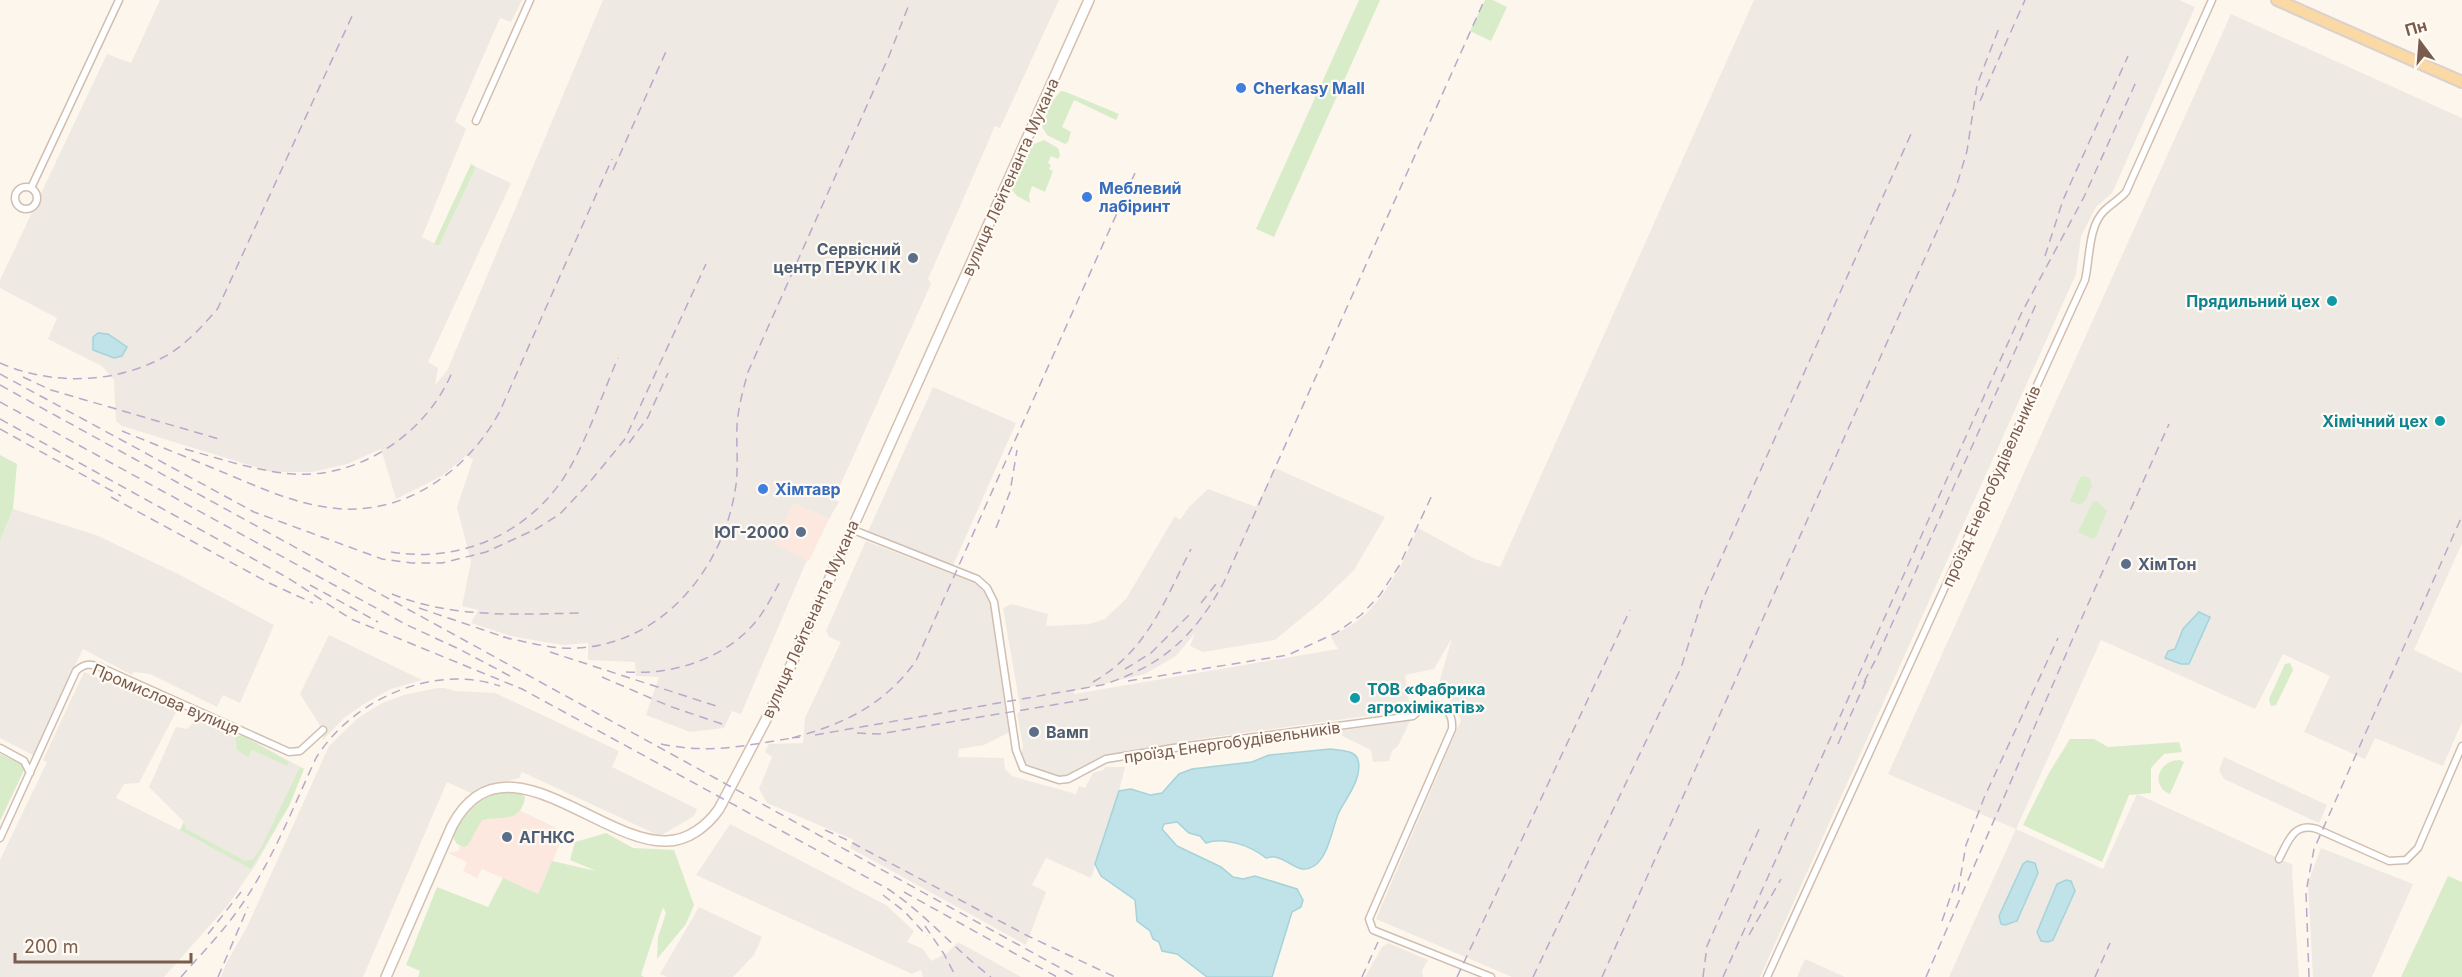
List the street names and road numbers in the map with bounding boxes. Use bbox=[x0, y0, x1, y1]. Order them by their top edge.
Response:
street label: вулиця Лейтенанта Мукана bbox=[957, 75, 1063, 279]
street label: проїзд Енергобудівельників bbox=[1937, 382, 2045, 590]
street label: вулиця Лейтенанта Мукана bbox=[757, 517, 863, 721]
street label: Промислова вулиця bbox=[89, 659, 243, 739]
street label: проїзд Енергобудівельників bbox=[1123, 717, 1341, 767]

